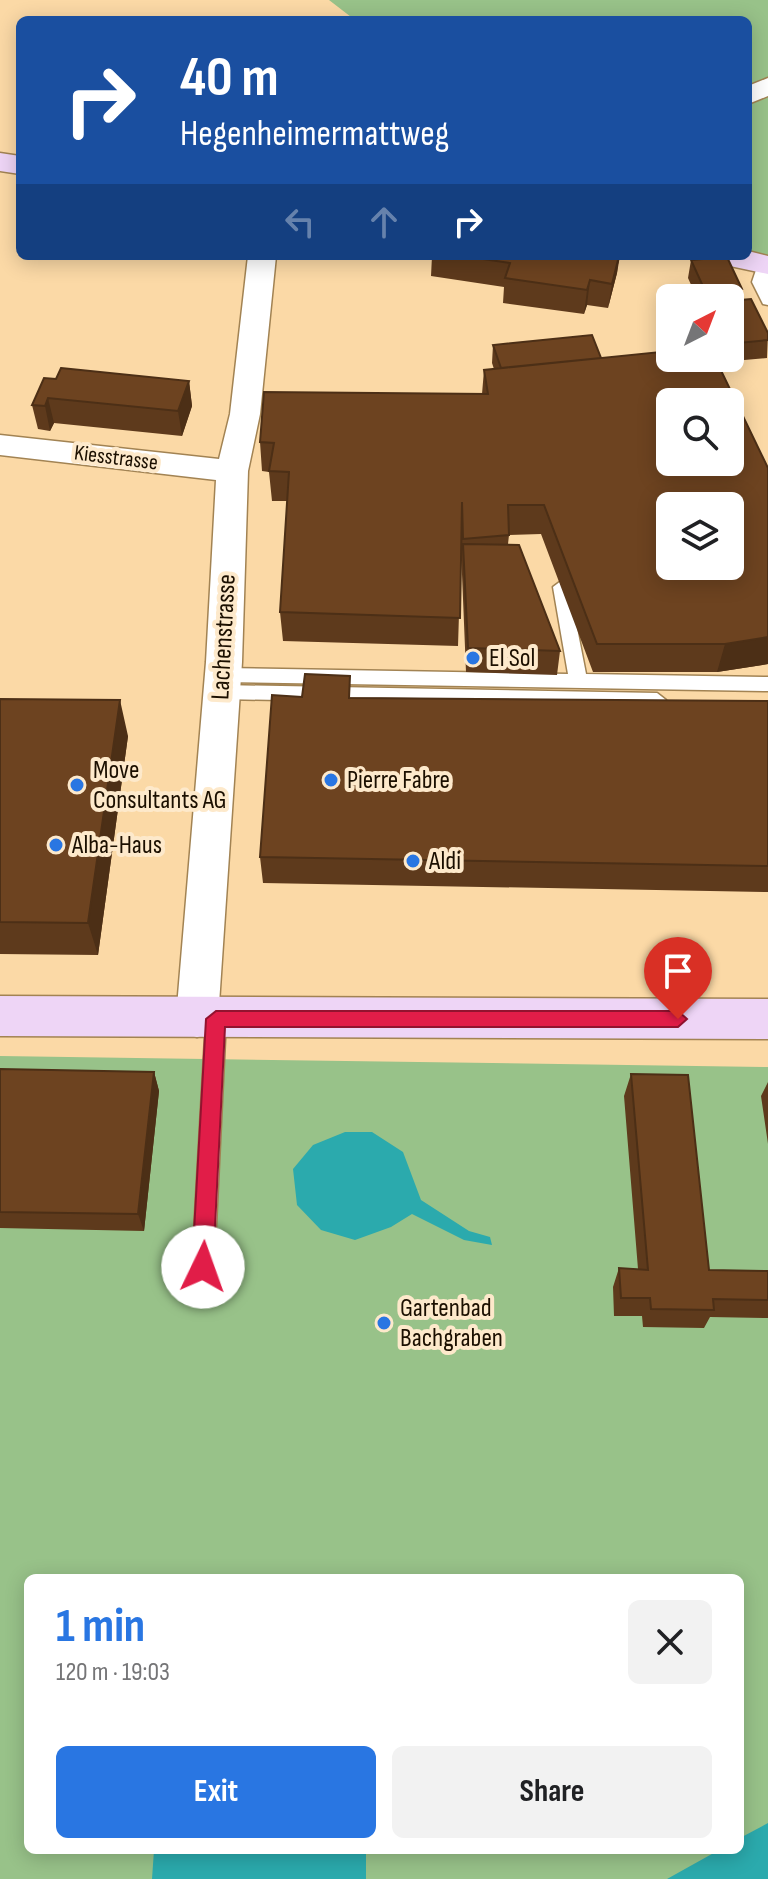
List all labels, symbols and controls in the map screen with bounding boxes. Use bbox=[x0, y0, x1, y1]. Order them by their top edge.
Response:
text: 40 m bbox=[180, 45, 279, 112]
icon: right bbox=[48, 48, 152, 152]
text: Hegenheimermattweg bbox=[180, 113, 449, 156]
icon: left bbox=[278, 200, 322, 244]
icon: ahead bbox=[362, 200, 406, 244]
icon: right bbox=[446, 200, 490, 244]
north arrow bbox=[656, 284, 744, 372]
map controls bbox=[656, 284, 744, 580]
button: search bbox=[656, 388, 744, 476]
street label: Kiesstrasse bbox=[73, 439, 159, 477]
button: layers bbox=[656, 492, 744, 580]
street label: Lachenstrasse bbox=[205, 573, 243, 701]
place label: El Sol bbox=[489, 643, 535, 674]
marker: El Sol bbox=[464, 649, 482, 667]
place label: Move Consultants AG bbox=[93, 755, 227, 816]
place label: Pierre Fabre bbox=[347, 765, 450, 796]
marker: Pierre Fabre bbox=[322, 771, 340, 789]
marker: Move Consultants AG bbox=[68, 776, 86, 794]
place label: Alba-Haus bbox=[71, 830, 162, 861]
marker: Alba-Haus bbox=[47, 836, 65, 854]
place label: Aldi bbox=[428, 846, 461, 877]
marker: Aldi bbox=[404, 852, 422, 870]
pin bbox=[644, 937, 712, 1019]
icon: arrive bbox=[656, 949, 700, 993]
position arrow bbox=[161, 1225, 245, 1309]
place label: Gartenbad Bachgraben bbox=[400, 1293, 503, 1354]
marker: Gartenbad Bachgraben bbox=[375, 1314, 393, 1332]
text: 1 min bbox=[56, 1598, 145, 1655]
button: close bbox=[628, 1600, 712, 1684]
text: 120 m · 19:03 bbox=[56, 1657, 170, 1688]
button: Exit bbox=[56, 1746, 376, 1838]
button: Share bbox=[392, 1746, 712, 1838]

